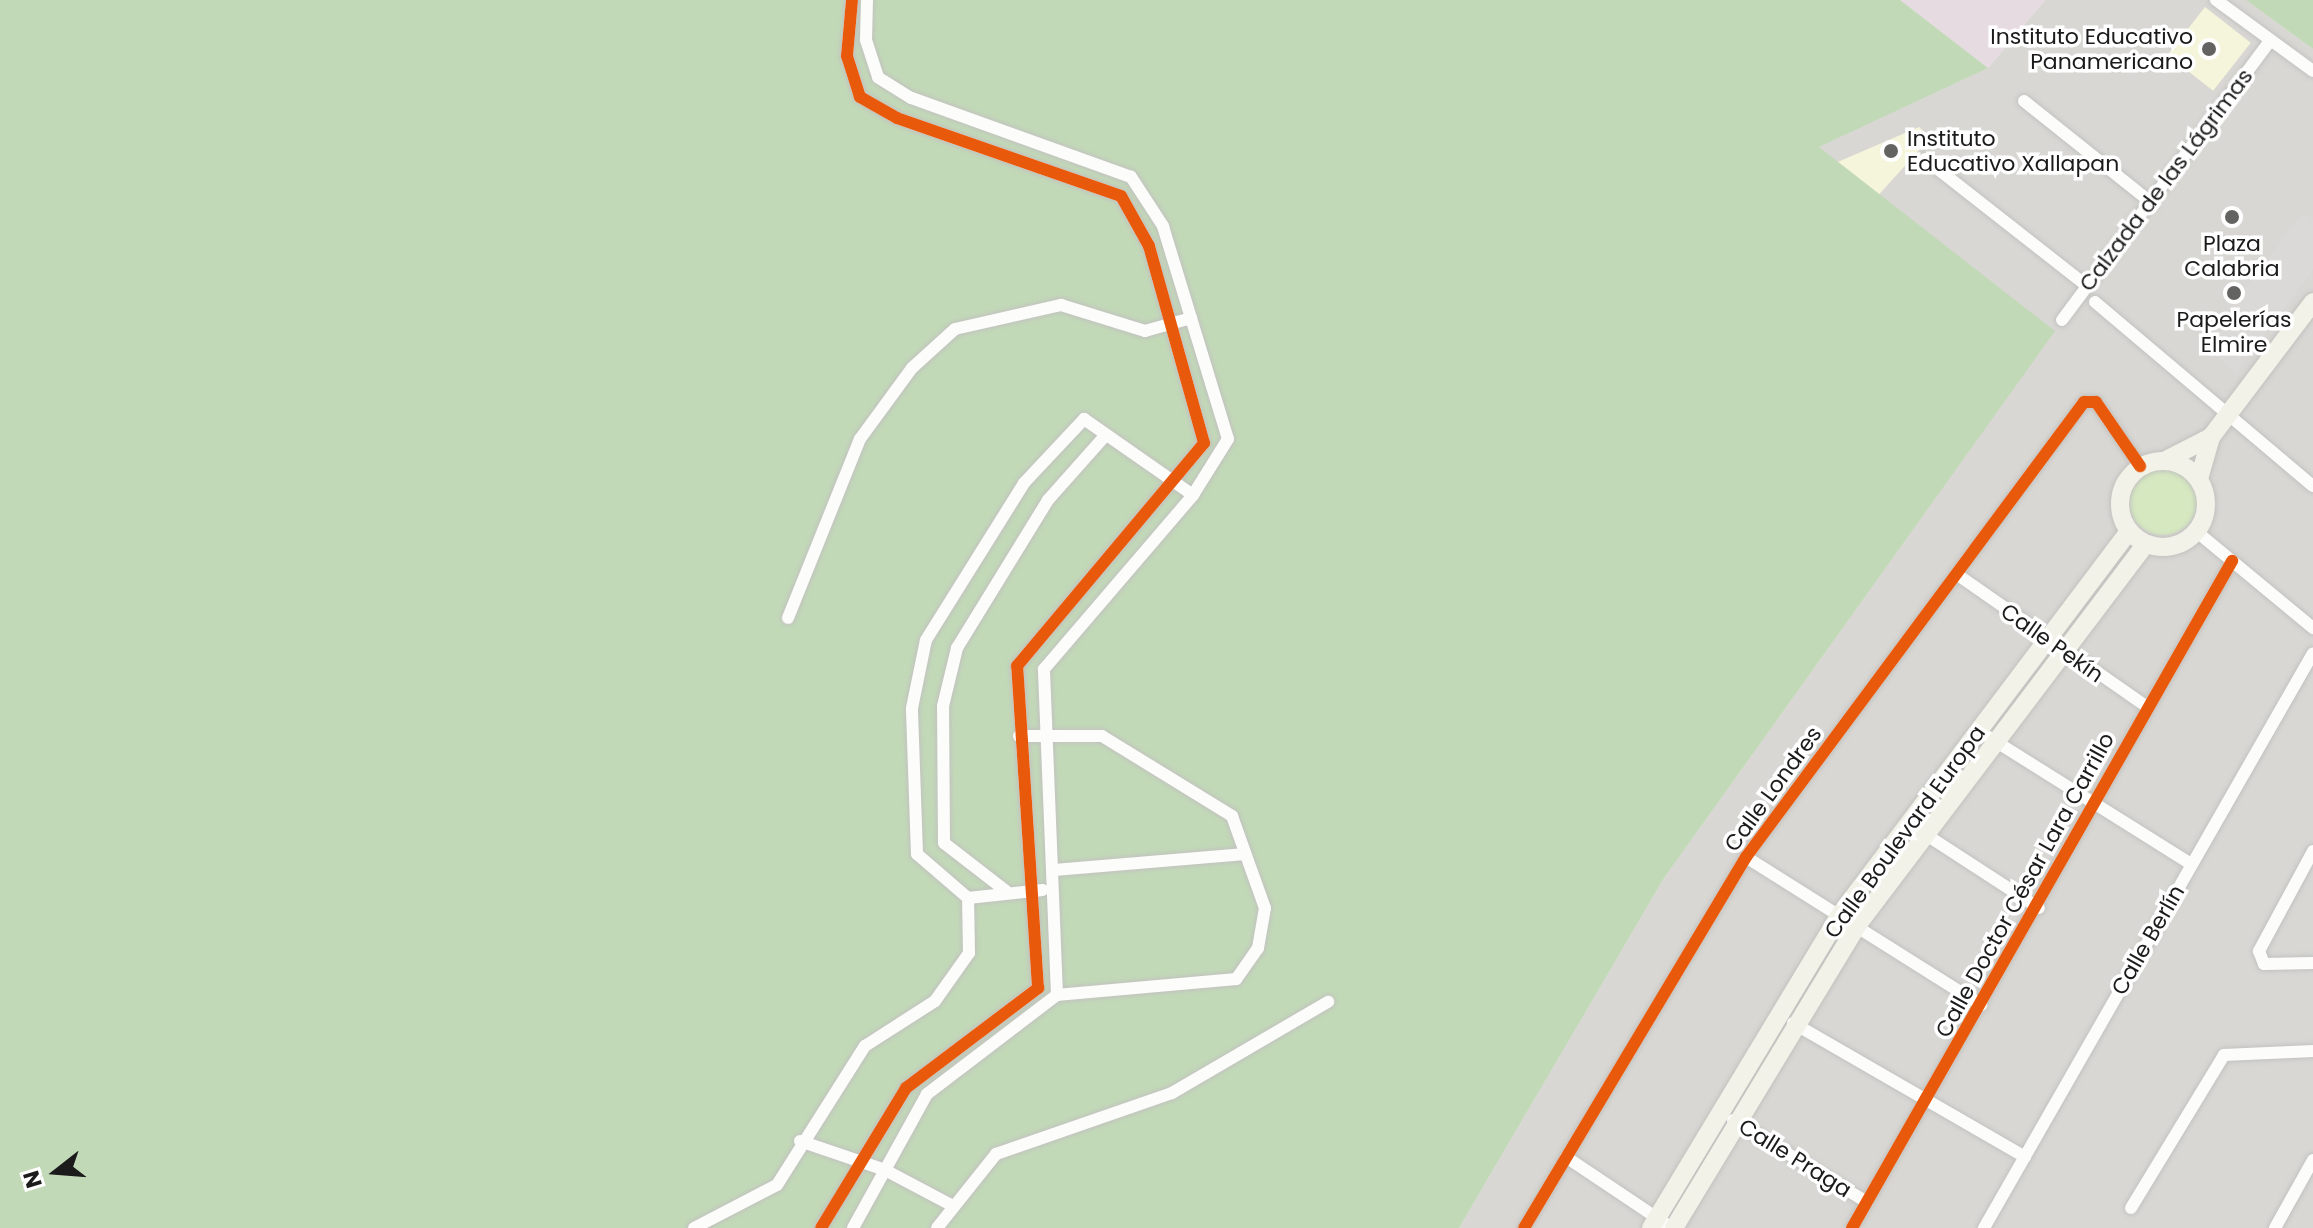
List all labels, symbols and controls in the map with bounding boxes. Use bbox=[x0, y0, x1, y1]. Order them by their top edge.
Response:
place label: Instituto Educativo Panamericano bbox=[1990, 23, 2193, 74]
marker: Instituto Educativo Panamericano bbox=[2200, 40, 2218, 58]
street label: Calzada de las Lágrimas bbox=[2074, 64, 2258, 296]
place label: Instituto Educativo Xallapan bbox=[1907, 125, 2119, 176]
marker: Instituto Educativo Xallapan bbox=[1882, 142, 1900, 160]
marker: Plaza Calabria bbox=[2223, 208, 2241, 226]
place label: Plaza Calabria bbox=[2184, 230, 2280, 282]
marker: Papelerías Elmire bbox=[2225, 284, 2243, 302]
place label: Papelerías Elmire bbox=[2176, 306, 2292, 358]
street label: Calle Pekín bbox=[1996, 598, 2108, 688]
street label: Calle Londres bbox=[1719, 721, 1827, 857]
street label: Calle Boulevard Europa bbox=[1819, 721, 1991, 943]
street label: Calle Doctor César Lara Carrillo bbox=[1930, 728, 2120, 1042]
street label: Calle Berlín bbox=[2106, 880, 2190, 1000]
street label: Calle Praga bbox=[1734, 1113, 1856, 1203]
north arrow bbox=[16, 1132, 96, 1212]
text: N bbox=[15, 1167, 50, 1192]

